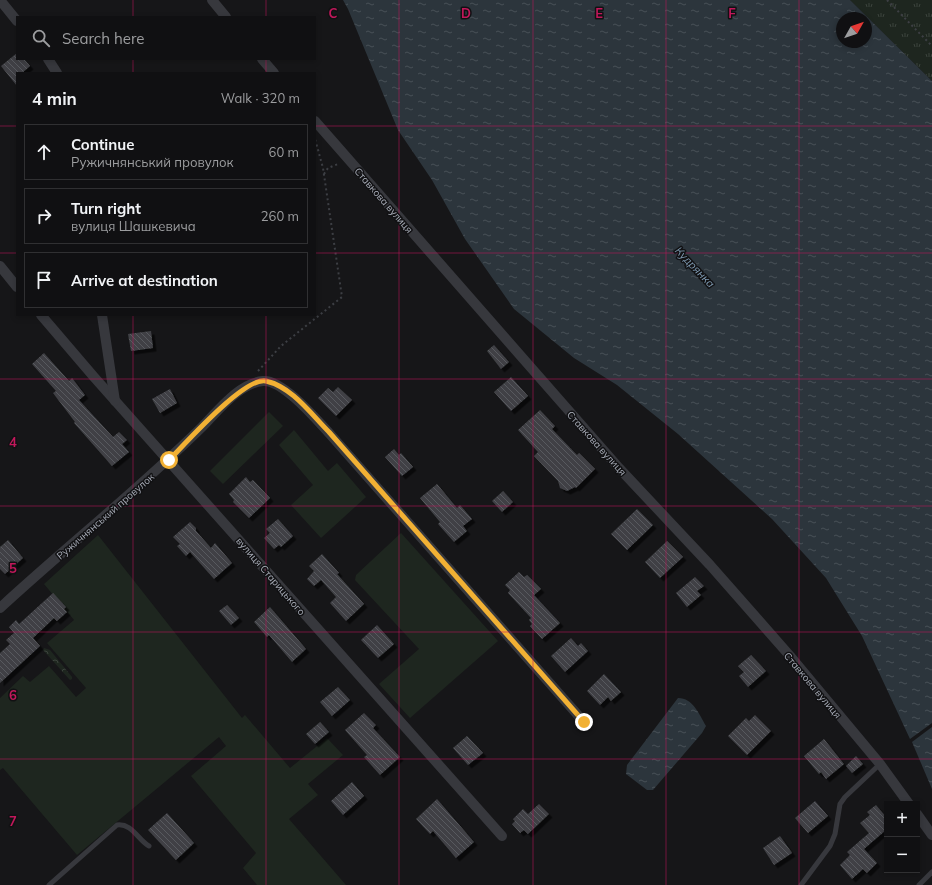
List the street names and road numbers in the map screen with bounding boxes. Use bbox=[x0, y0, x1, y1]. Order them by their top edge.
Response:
street label: Ставкова вулиця bbox=[352, 165, 416, 236]
street label: Ставкова вулиця bbox=[564, 408, 629, 478]
street label: Ружичнянський провулок bbox=[54, 470, 157, 562]
street label: вулиця Старицького bbox=[233, 535, 308, 618]
street label: Ставкова вулиця bbox=[781, 649, 844, 721]

